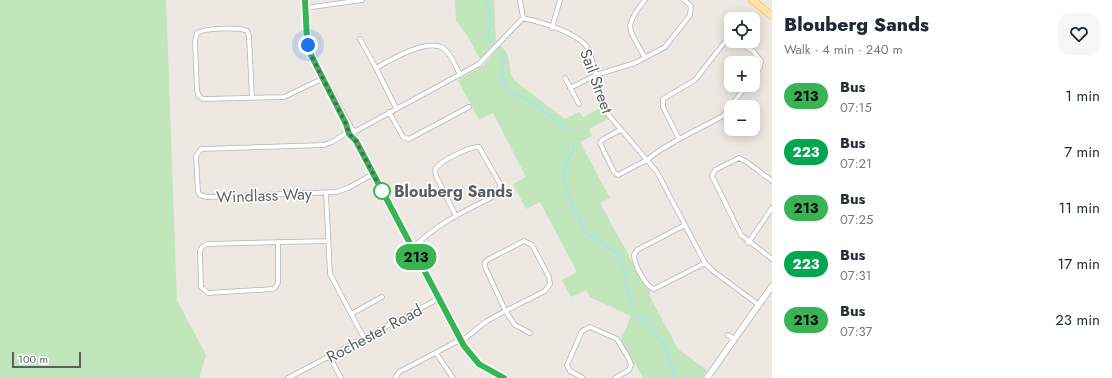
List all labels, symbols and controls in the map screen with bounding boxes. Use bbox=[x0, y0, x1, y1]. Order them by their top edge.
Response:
text: Blouberg Sands bbox=[784, 11, 929, 38]
map controls bbox=[724, 12, 760, 136]
button: locate bbox=[724, 12, 760, 48]
button: heart bbox=[1058, 13, 1100, 55]
your location bbox=[298, 35, 318, 55]
text: Walk · 4 min · 240 m bbox=[784, 40, 903, 59]
street label: Sail Street bbox=[574, 46, 619, 117]
button: + bbox=[724, 56, 760, 92]
text: Bus bbox=[840, 76, 865, 98]
text: 1 min bbox=[1065, 85, 1100, 107]
text: 213 bbox=[793, 86, 819, 106]
text: 07:15 bbox=[840, 98, 872, 117]
button: − bbox=[724, 100, 760, 136]
text: Bus bbox=[840, 132, 865, 154]
text: 7 min bbox=[1064, 141, 1100, 163]
text: 223 bbox=[792, 142, 820, 162]
text: 07:21 bbox=[840, 154, 872, 173]
place label: Blouberg Sands bbox=[394, 180, 513, 203]
street label: Windlass Way bbox=[216, 182, 313, 209]
marker: Blouberg Sands bbox=[373, 182, 391, 200]
text: Bus bbox=[840, 188, 865, 210]
text: 11 min bbox=[1059, 197, 1100, 219]
text: 213 bbox=[793, 198, 819, 218]
text: 07:25 bbox=[840, 210, 873, 229]
line badge: 213 bbox=[393, 244, 439, 270]
text: Bus bbox=[840, 244, 865, 266]
text: 213 bbox=[403, 247, 429, 267]
text: 17 min bbox=[1057, 253, 1100, 275]
text: 223 bbox=[792, 254, 820, 274]
text: 07:31 bbox=[840, 266, 871, 285]
street label: Rochester Road bbox=[322, 299, 426, 368]
text: Bus bbox=[840, 300, 865, 322]
text: 23 min bbox=[1055, 309, 1100, 331]
text: 213 bbox=[793, 310, 819, 330]
text: 07:37 bbox=[840, 322, 872, 341]
scale bar bbox=[12, 350, 81, 369]
text: 100 m bbox=[18, 351, 48, 367]

